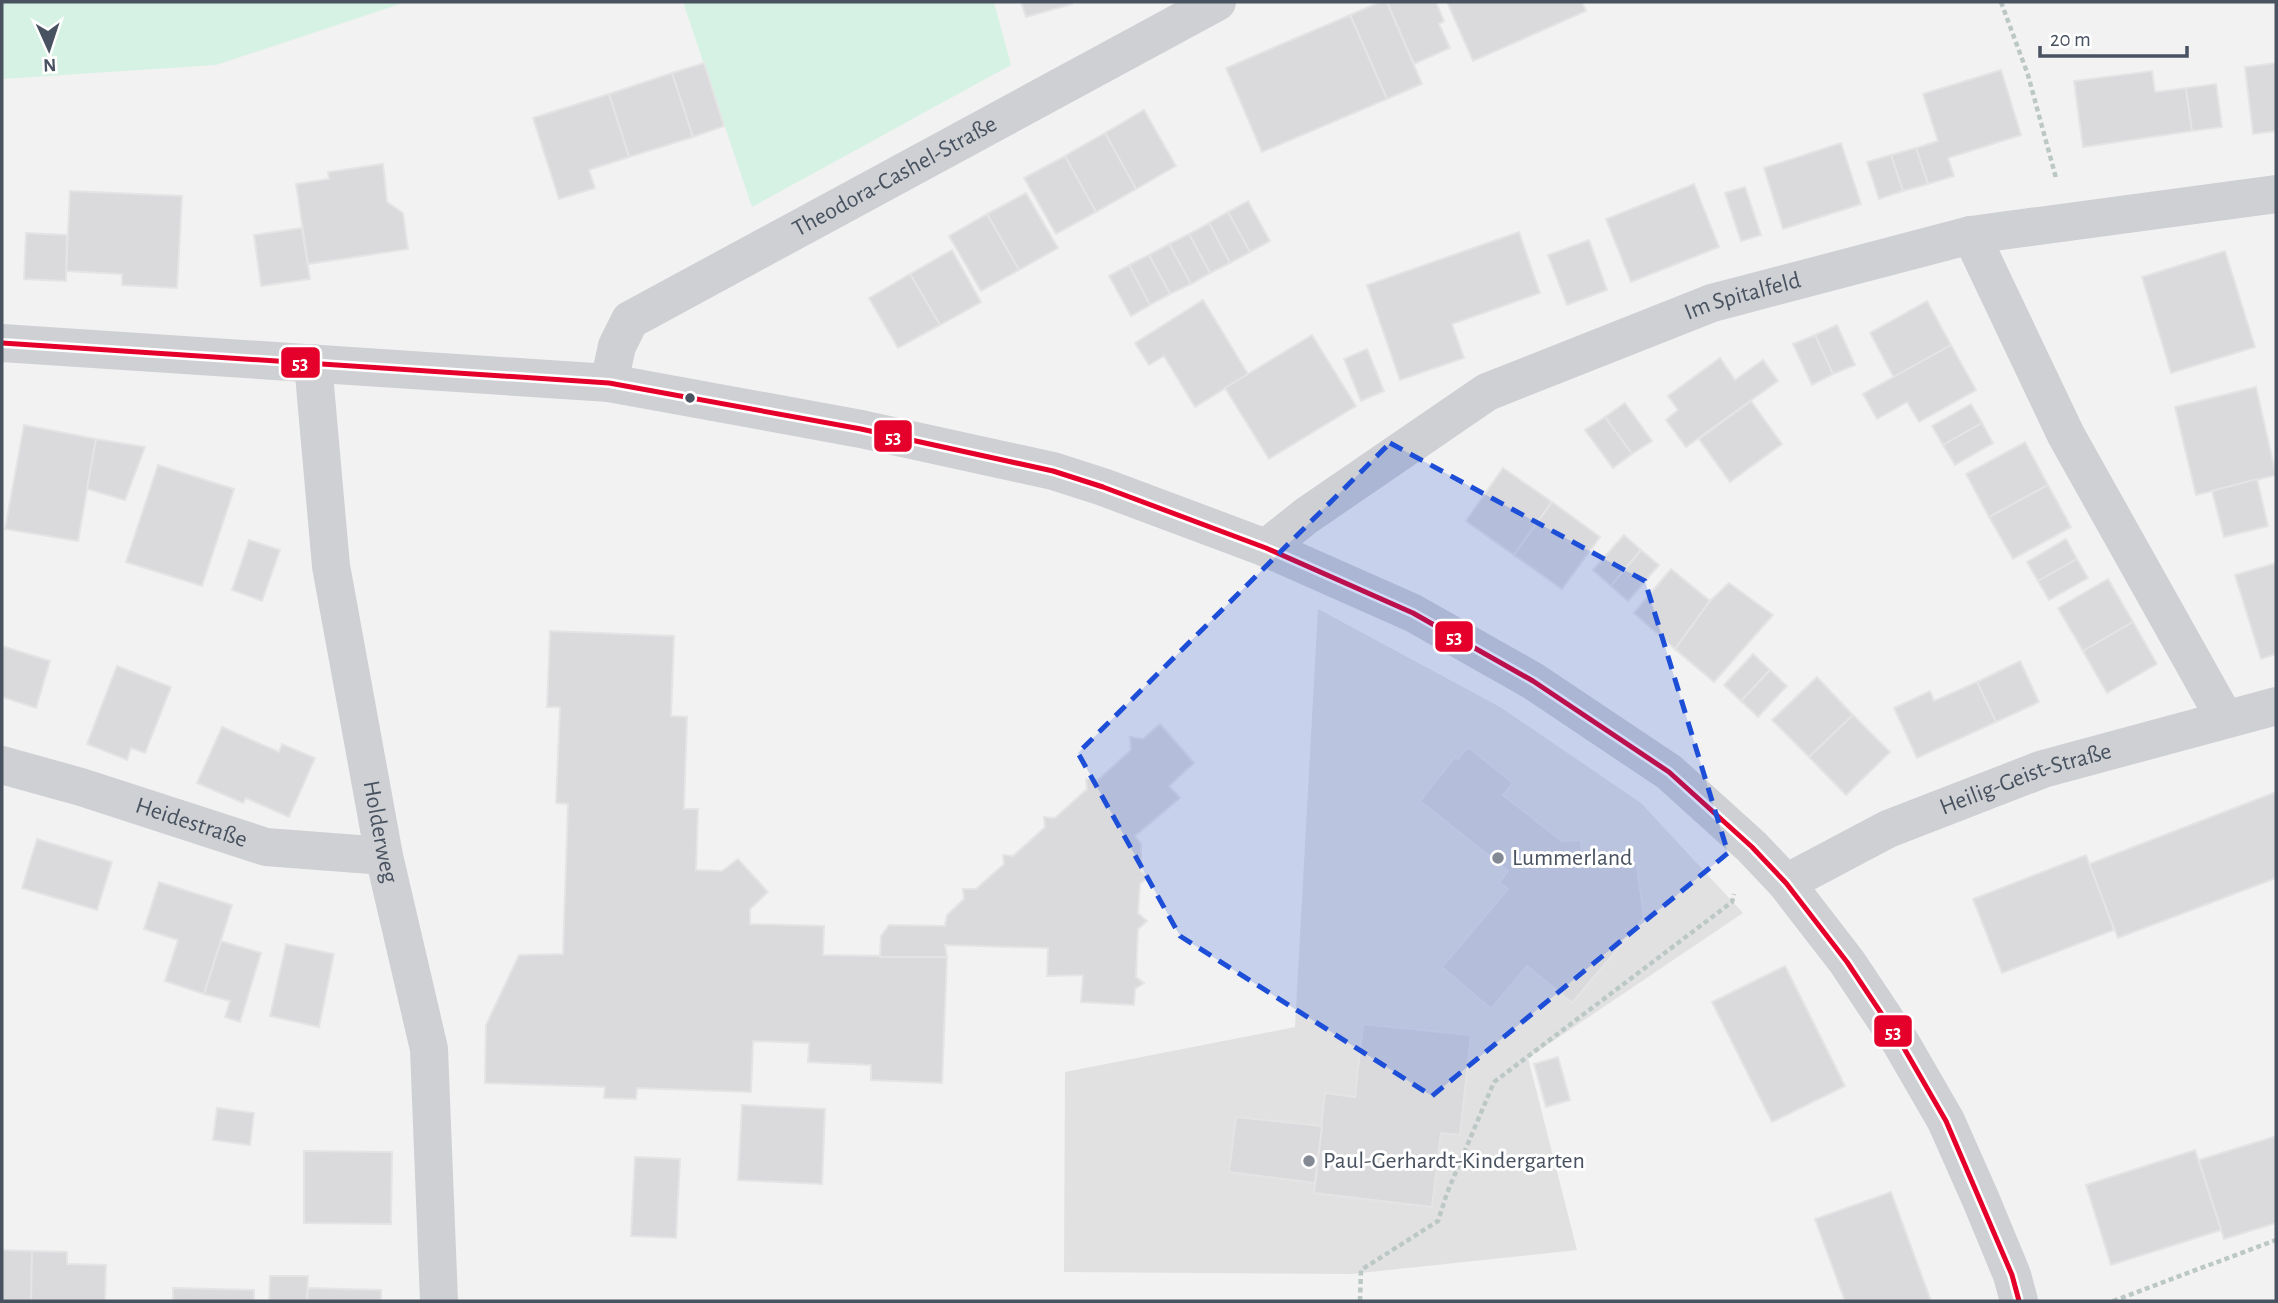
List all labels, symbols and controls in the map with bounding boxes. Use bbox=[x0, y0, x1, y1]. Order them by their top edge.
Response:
north arrow bbox=[14, 14, 84, 84]
scale bar bbox=[2040, 14, 2187, 58]
text: 20 m bbox=[2050, 29, 2091, 50]
text: N bbox=[43, 55, 57, 74]
street label: Theodora-Cashel-Straße bbox=[789, 112, 1001, 241]
street label: Im Spitalfeld bbox=[1681, 268, 1803, 325]
line badge: 53 bbox=[280, 346, 321, 379]
text: 53 bbox=[292, 354, 308, 373]
unlabelled marker bbox=[683, 391, 697, 405]
line badge: 53 bbox=[873, 419, 913, 453]
text: 53 bbox=[885, 428, 901, 447]
line badge: 53 bbox=[1434, 620, 1474, 653]
text: 53 bbox=[1446, 628, 1462, 647]
street label: Heilig-Geist-Straße bbox=[1936, 739, 2114, 820]
street label: Holderweg bbox=[358, 779, 402, 886]
street label: Heidestraße bbox=[133, 793, 250, 852]
place label: Lummerland bbox=[1512, 846, 1633, 870]
marker: Lummerland bbox=[1490, 850, 1506, 866]
line badge: 53 bbox=[1873, 1014, 1913, 1048]
text: 53 bbox=[1885, 1023, 1901, 1042]
place label: Paul-Gerhardt-Kindergarten bbox=[1323, 1149, 1585, 1173]
marker: Paul-Gerhardt-Kindergarten bbox=[1301, 1153, 1317, 1169]

